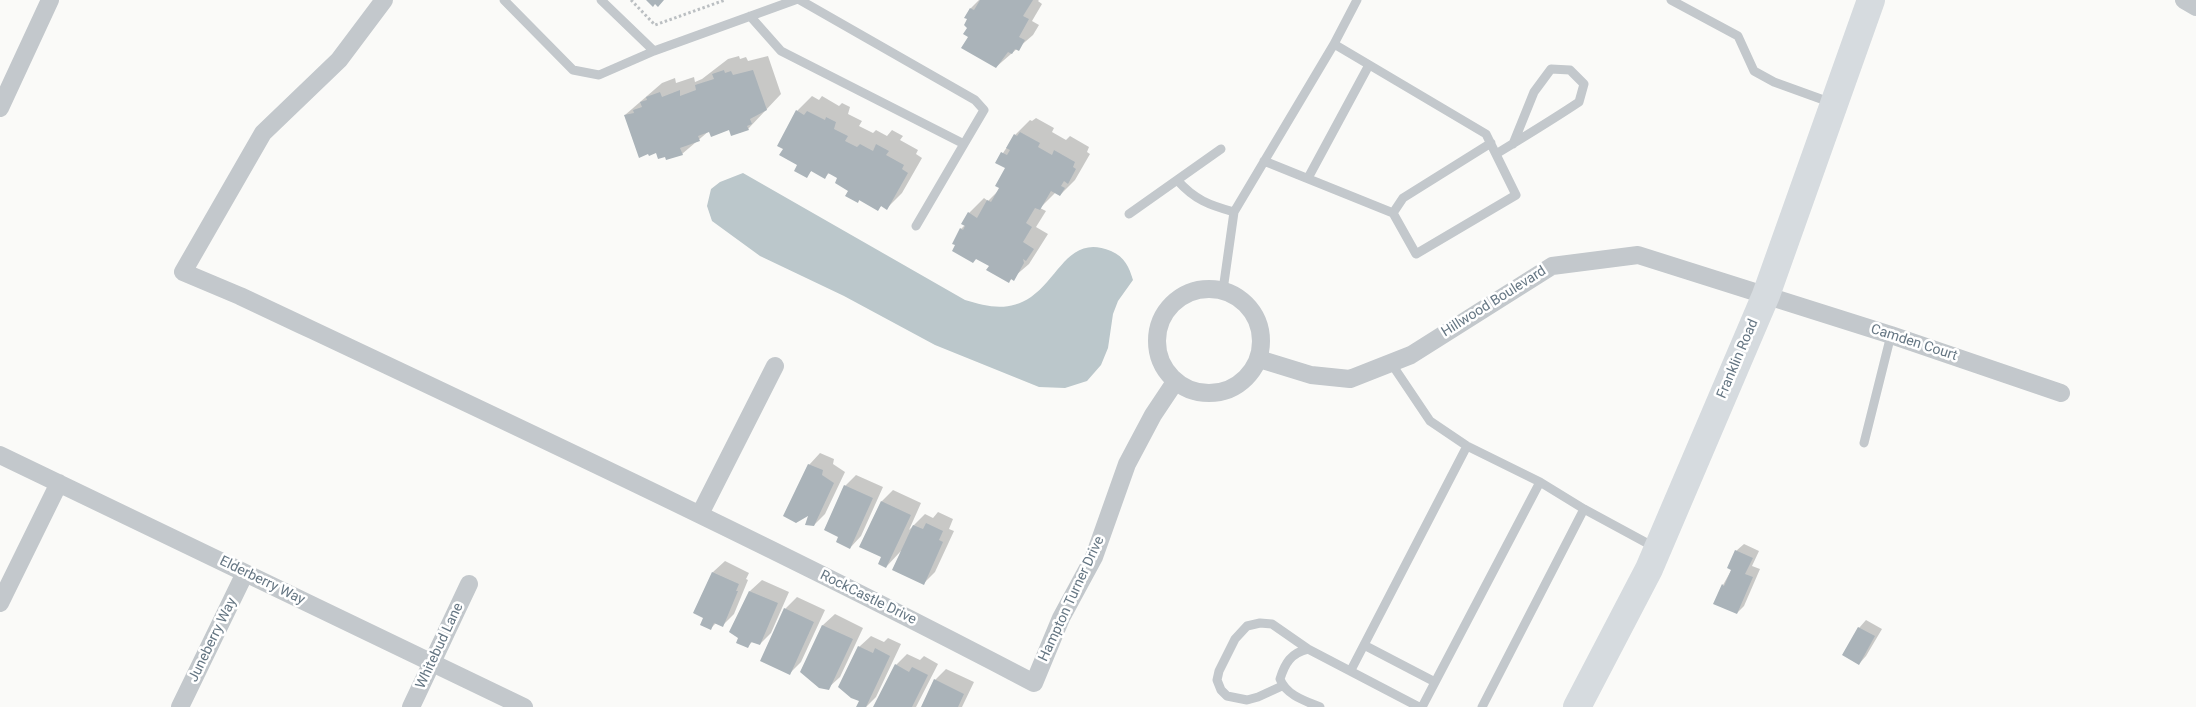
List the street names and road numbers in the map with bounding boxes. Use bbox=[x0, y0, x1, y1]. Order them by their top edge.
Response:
street label: Hillwood Boulevard bbox=[1439, 263, 1549, 341]
street label: Franklin Road bbox=[1714, 317, 1762, 401]
street label: Camden Court bbox=[1869, 321, 1959, 365]
street label: Hampton Turner Drive bbox=[1036, 534, 1108, 664]
street label: Elderberry Way bbox=[217, 553, 307, 609]
street label: RockCastle Drive bbox=[817, 567, 919, 629]
street label: Juneberry Way bbox=[185, 595, 241, 685]
street label: Whitebud Lane bbox=[413, 600, 467, 692]

